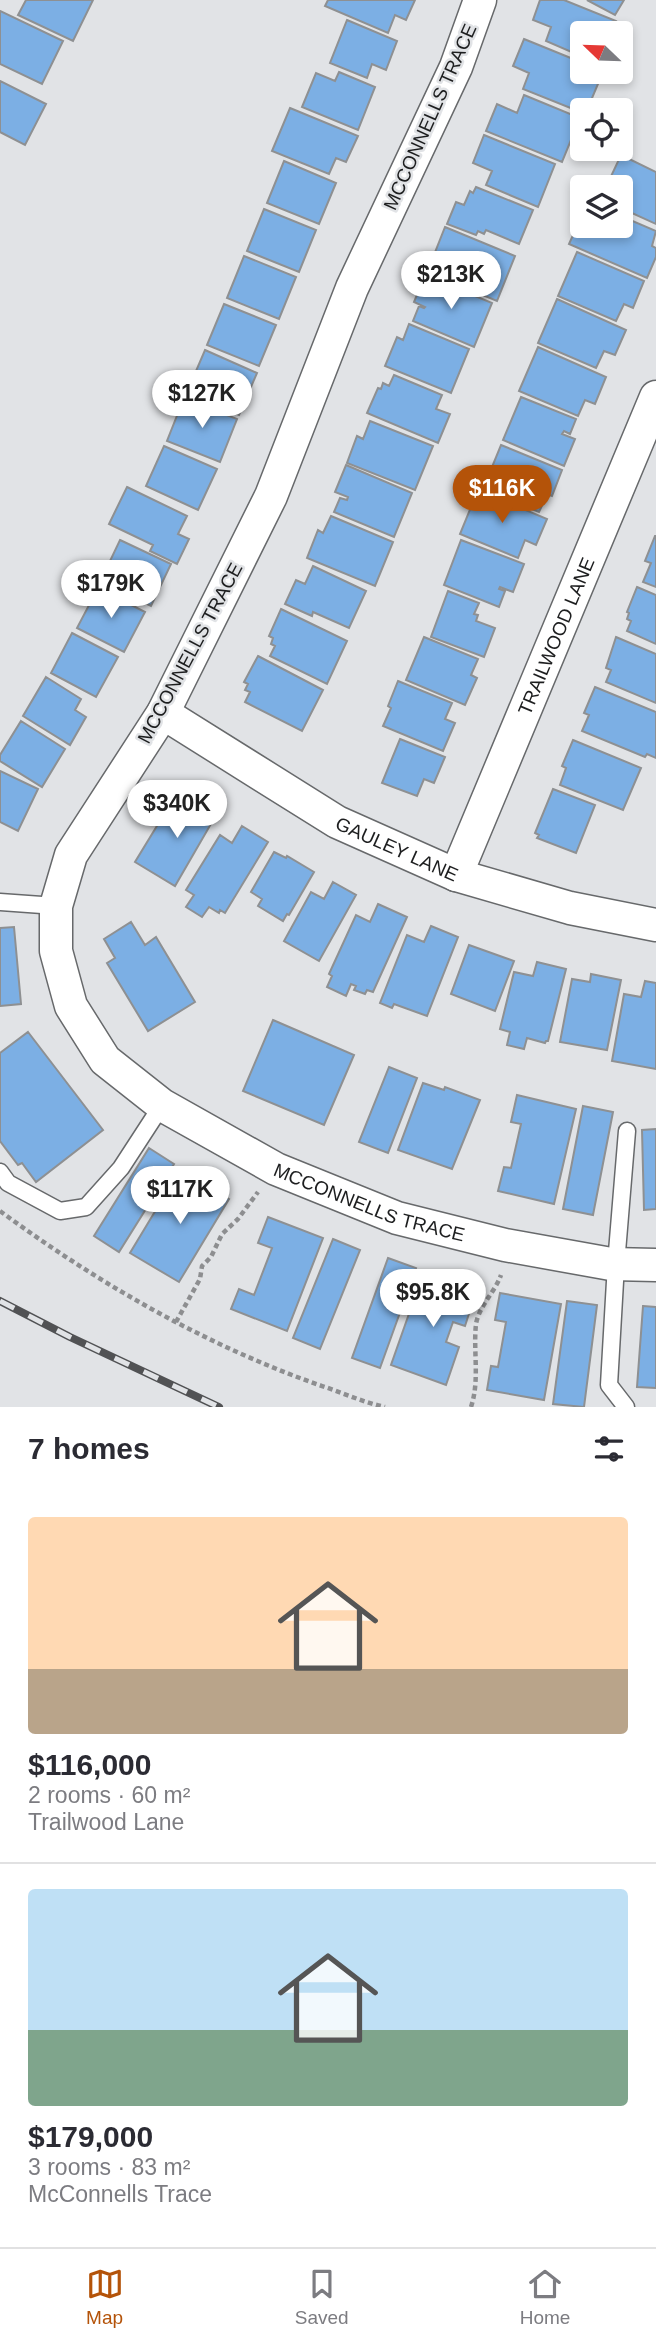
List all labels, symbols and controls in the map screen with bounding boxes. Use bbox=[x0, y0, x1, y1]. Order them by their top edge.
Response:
street label: MCCONNELLS TRACE bbox=[379, 21, 481, 213]
north arrow bbox=[570, 21, 634, 84]
map controls bbox=[570, 21, 633, 238]
button: locate bbox=[570, 98, 633, 161]
button: layers bbox=[570, 175, 633, 238]
pin: $213K bbox=[402, 252, 500, 311]
text: $213K bbox=[417, 261, 485, 287]
pin: $127K bbox=[153, 370, 251, 430]
text: $127K bbox=[168, 380, 236, 406]
pin: $116K bbox=[453, 466, 551, 525]
text: $116K bbox=[469, 475, 535, 501]
street label: TRAILWOOD LANE bbox=[514, 554, 598, 718]
street label: MCCONNELLS TRACE bbox=[133, 559, 247, 747]
pin: $179K bbox=[62, 560, 160, 620]
text: $179K bbox=[77, 570, 145, 596]
pin: $340K bbox=[128, 780, 226, 840]
text: $340K bbox=[143, 790, 211, 816]
street label: GAULEY LANE bbox=[333, 812, 461, 885]
street label: MCCONNELLS TRACE bbox=[271, 1159, 467, 1245]
pin: $117K bbox=[131, 1166, 229, 1226]
text: $117K bbox=[147, 1176, 213, 1202]
pin: $95.8K bbox=[376, 1270, 490, 1329]
text: $95.8K bbox=[396, 1279, 470, 1305]
icon: filters bbox=[590, 1430, 628, 1468]
text: 7 homes bbox=[28, 1432, 150, 1465]
icon: home bbox=[265, 1563, 391, 1689]
text: $116,000 bbox=[28, 1748, 151, 1781]
text: 2 rooms · 60 m² bbox=[28, 1782, 190, 1808]
text: Trailwood Lane bbox=[28, 1809, 184, 1835]
icon: home bbox=[265, 1935, 391, 2061]
text: $179,000 bbox=[28, 2120, 153, 2153]
text: 3 rooms · 83 m² bbox=[28, 2154, 190, 2180]
text: McConnells Trace bbox=[28, 2181, 212, 2207]
tab: Map bbox=[86, 2265, 124, 2329]
tab: Saved bbox=[295, 2265, 349, 2329]
tab: Home bbox=[520, 2265, 570, 2329]

